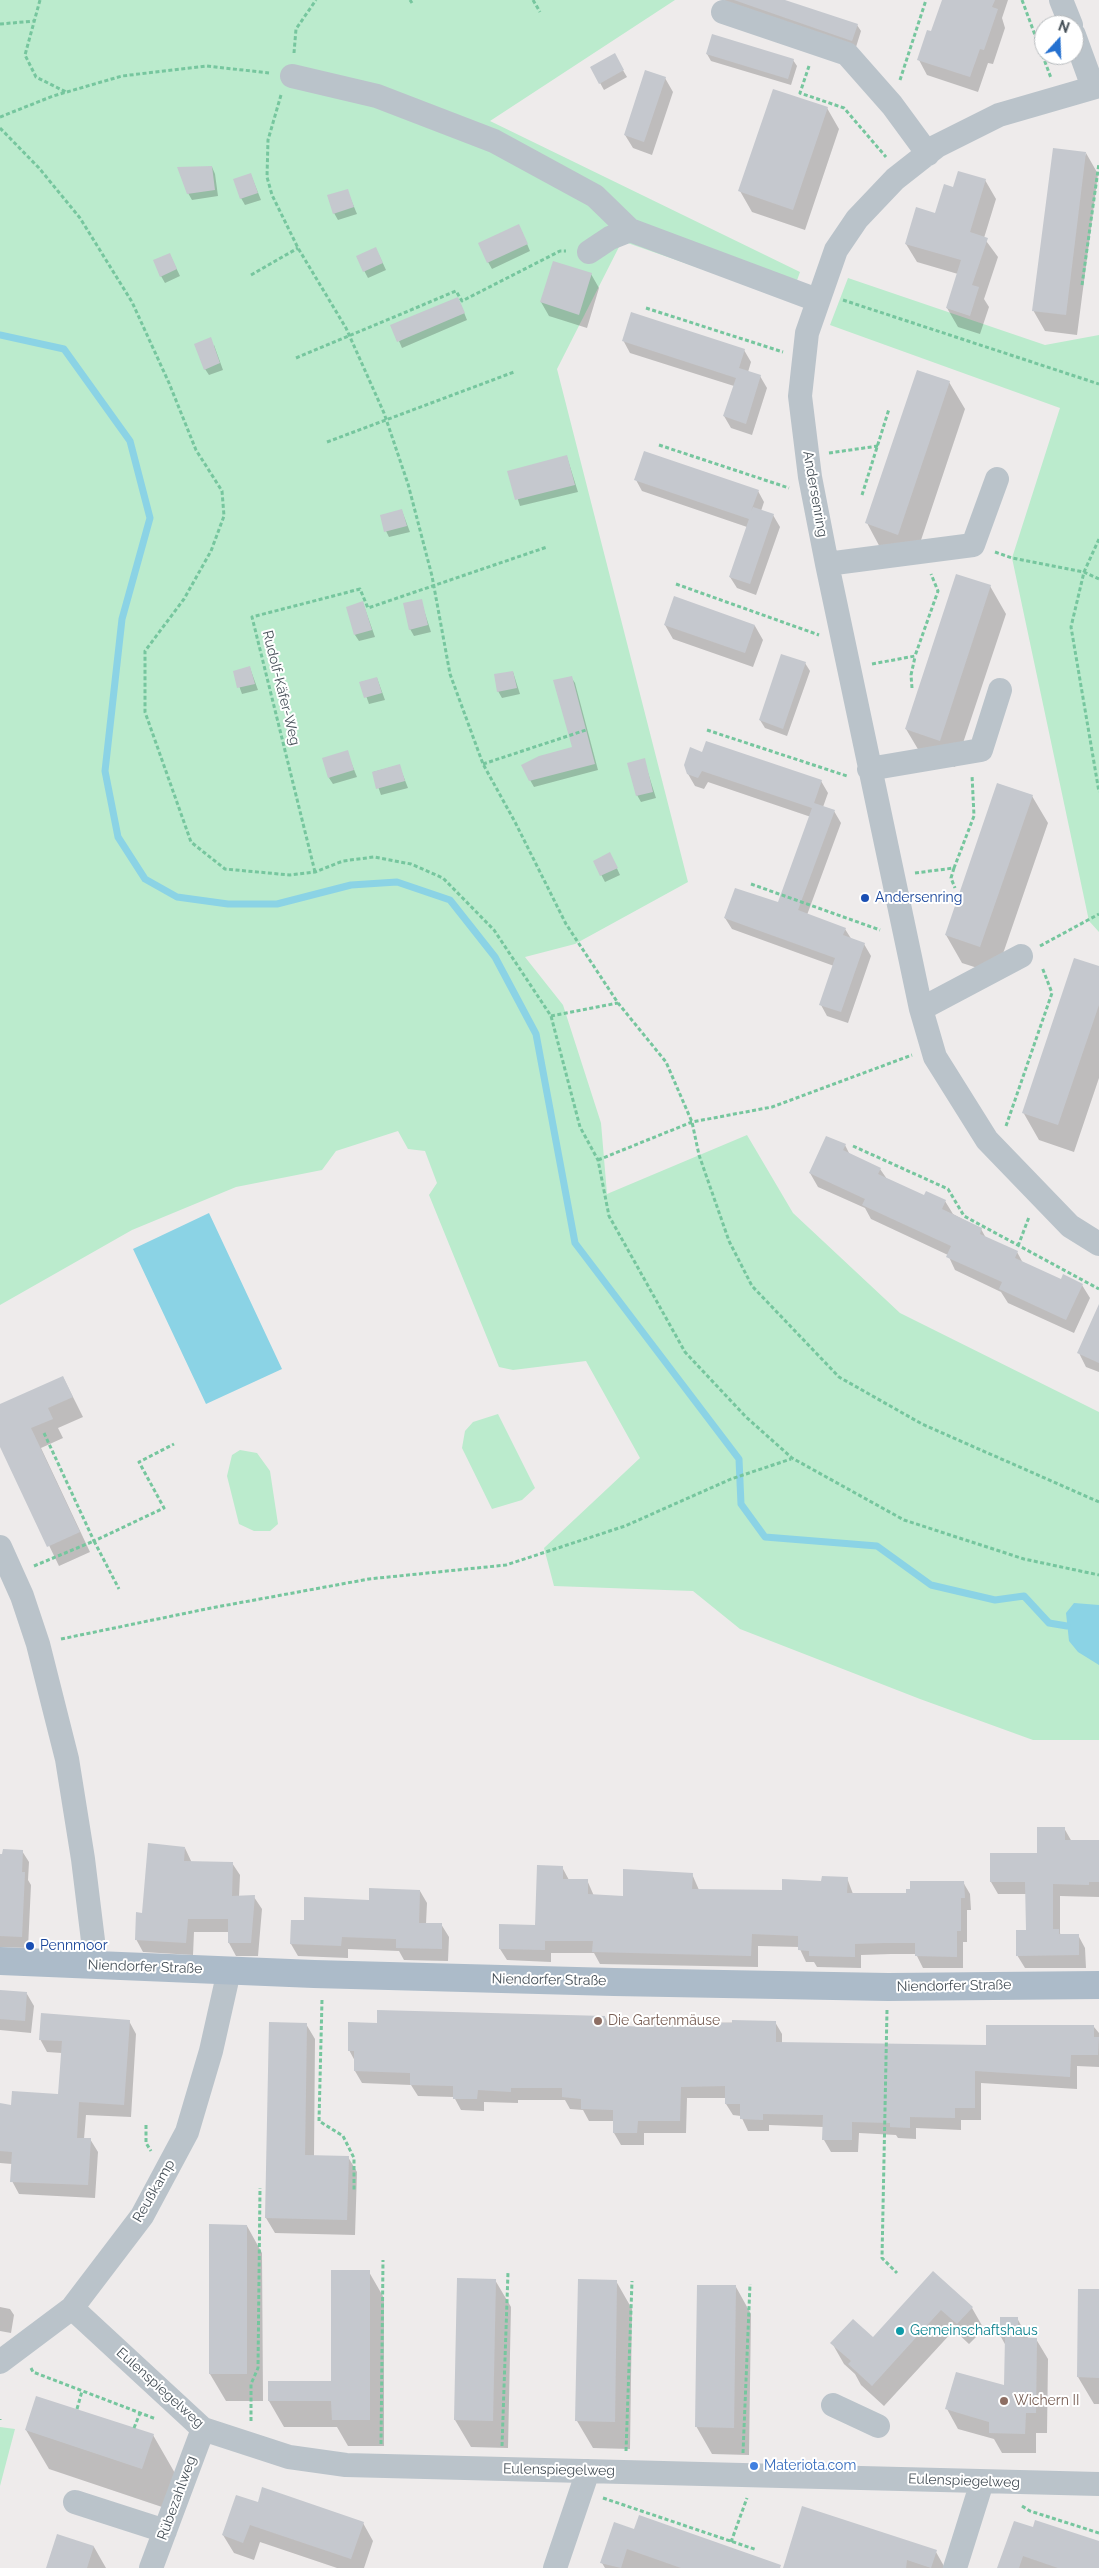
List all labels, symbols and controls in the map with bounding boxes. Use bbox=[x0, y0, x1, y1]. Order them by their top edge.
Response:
north arrow bbox=[1034, 15, 1084, 65]
text: N bbox=[1056, 17, 1072, 36]
street label: Andersenring bbox=[799, 450, 831, 538]
street label: Rudolf-Käfer-Weg bbox=[259, 629, 303, 747]
place label: Andersenring bbox=[875, 890, 962, 906]
marker: Andersenring bbox=[859, 892, 871, 904]
place label: Pennmoor bbox=[40, 1938, 108, 1954]
marker: Pennmoor bbox=[24, 1940, 36, 1952]
street label: Niendorfer Straße bbox=[87, 1957, 203, 1977]
street label: Niendorfer Straße bbox=[491, 1971, 607, 1989]
street label: Niendorfer Straße bbox=[896, 1977, 1012, 1995]
place label: Die Gartenmäuse bbox=[608, 2013, 720, 2029]
marker: Die Gartenmäuse bbox=[592, 2015, 604, 2027]
street label: Reußkamp bbox=[129, 2157, 179, 2225]
place label: Gemeinschaftshaus bbox=[910, 2323, 1038, 2339]
marker: Gemeinschaftshaus bbox=[894, 2325, 906, 2337]
street label: Eulenspiegelweg bbox=[113, 2344, 207, 2432]
place label: Wichern II bbox=[1014, 2393, 1079, 2409]
marker: Wichern II bbox=[998, 2395, 1010, 2407]
street label: Rübezahlweg bbox=[154, 2454, 200, 2542]
place label: Materiota.com bbox=[764, 2458, 856, 2474]
marker: Materiota.com bbox=[748, 2460, 760, 2472]
street label: Eulenspiegelweg bbox=[503, 2461, 615, 2479]
street label: Eulenspiegelweg bbox=[908, 2471, 1020, 2491]

